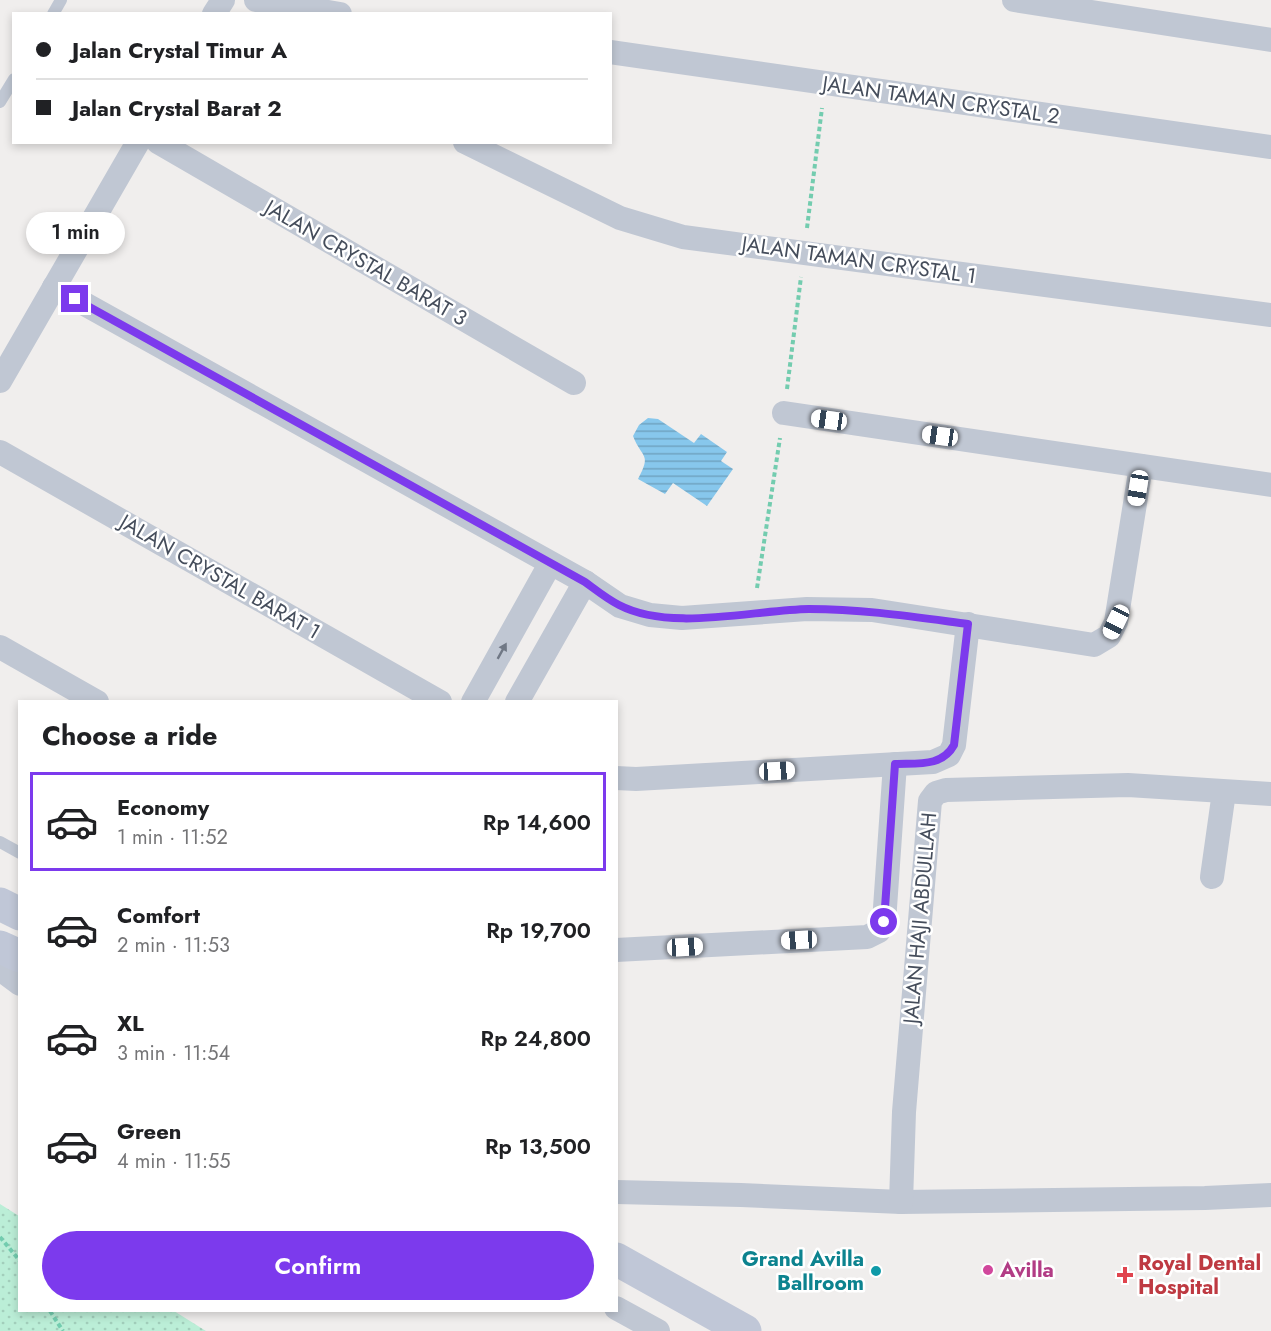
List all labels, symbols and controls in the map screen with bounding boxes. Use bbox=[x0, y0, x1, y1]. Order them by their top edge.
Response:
text: Jalan Crystal Timur A bbox=[72, 34, 287, 66]
street label: JALAN TAMAN CRYSTAL 2 bbox=[818, 68, 1061, 131]
text: Jalan Crystal Barat 2 bbox=[72, 92, 282, 124]
street label: JALAN CRYSTAL BARAT 3 bbox=[257, 191, 473, 333]
callout: 1 min bbox=[26, 212, 124, 254]
text: 1 min bbox=[51, 218, 100, 247]
street label: JALAN TAMAN CRYSTAL 1 bbox=[737, 228, 978, 291]
route end bbox=[61, 285, 88, 312]
car bbox=[810, 409, 848, 431]
car bbox=[921, 425, 959, 447]
car bbox=[1126, 469, 1150, 507]
street label: JALAN CRYSTAL BARAT 1 bbox=[112, 506, 326, 647]
car bbox=[1100, 602, 1132, 642]
one-way arrow bbox=[497, 642, 507, 659]
text: Choose a ride bbox=[42, 716, 217, 755]
car bbox=[759, 761, 795, 781]
text: Economy bbox=[117, 791, 209, 823]
icon: car bbox=[45, 795, 99, 849]
text: Rp 14,600 bbox=[483, 806, 591, 838]
street label: JALAN HAJI ABDULLAH bbox=[896, 811, 944, 1028]
text: 1 min · 11:52 bbox=[117, 823, 228, 852]
text: Comfort bbox=[117, 899, 200, 931]
icon: car bbox=[45, 903, 99, 957]
route start bbox=[870, 908, 897, 935]
text: Rp 19,700 bbox=[486, 914, 591, 946]
car bbox=[781, 930, 817, 950]
text: 2 min · 11:53 bbox=[117, 931, 230, 960]
car bbox=[667, 937, 703, 957]
text: XL bbox=[117, 1007, 144, 1039]
icon: car bbox=[45, 1011, 99, 1065]
text: Rp 24,800 bbox=[481, 1022, 591, 1054]
text: 3 min · 11:54 bbox=[117, 1039, 230, 1068]
text: Green bbox=[117, 1115, 181, 1147]
icon: car bbox=[45, 1119, 99, 1173]
text: Rp 13,500 bbox=[485, 1130, 591, 1162]
text: 4 min · 11:55 bbox=[117, 1147, 231, 1176]
button: Confirm bbox=[42, 1231, 594, 1300]
place label: Grand Avilla Ballroom bbox=[742, 1244, 864, 1298]
place label: Royal Dental Hospital bbox=[1138, 1248, 1261, 1302]
place label: Avilla bbox=[999, 1255, 1054, 1285]
marker: Avilla bbox=[981, 1263, 995, 1277]
marker: Grand Avilla Ballroom bbox=[869, 1264, 883, 1278]
marker: Royal Dental Hospital bbox=[1116, 1266, 1134, 1284]

